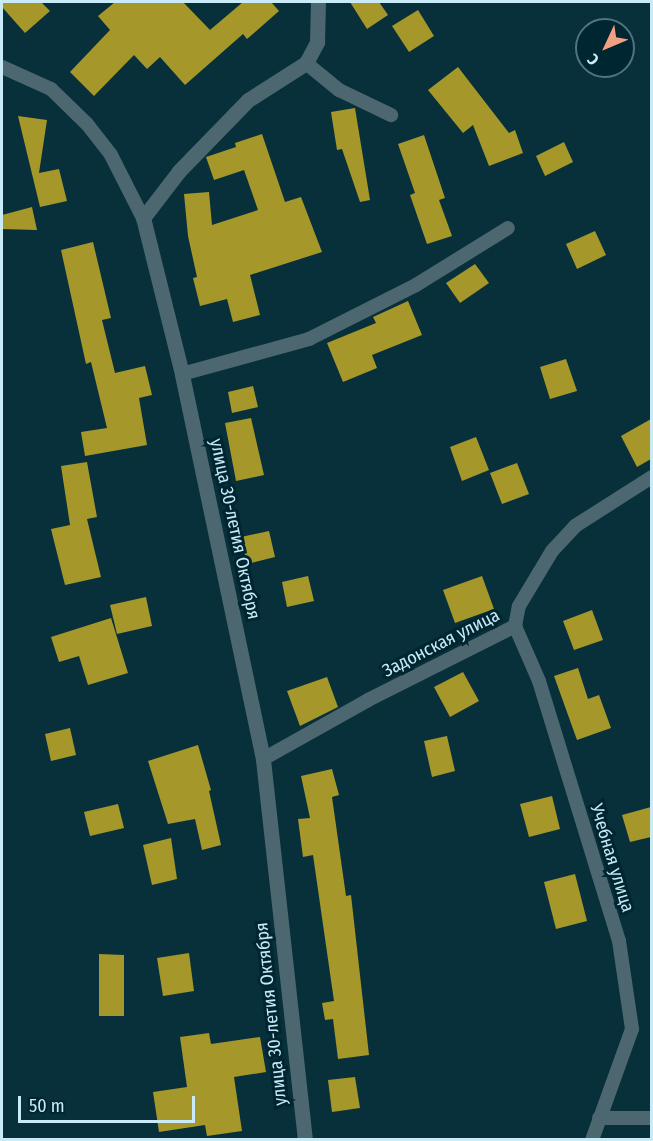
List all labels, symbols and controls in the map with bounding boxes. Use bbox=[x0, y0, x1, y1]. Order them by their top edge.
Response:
north arrow bbox=[575, 18, 635, 78]
text: С bbox=[583, 50, 603, 69]
street label: улица 30-летия Октября bbox=[205, 437, 265, 621]
street label: Задонская улица bbox=[379, 604, 503, 682]
street label: Учебная улица bbox=[585, 801, 639, 915]
street label: улица 30-летия Октября bbox=[251, 921, 291, 1107]
scale bar bbox=[21, 1084, 198, 1122]
text: 50 m bbox=[29, 1095, 65, 1117]

